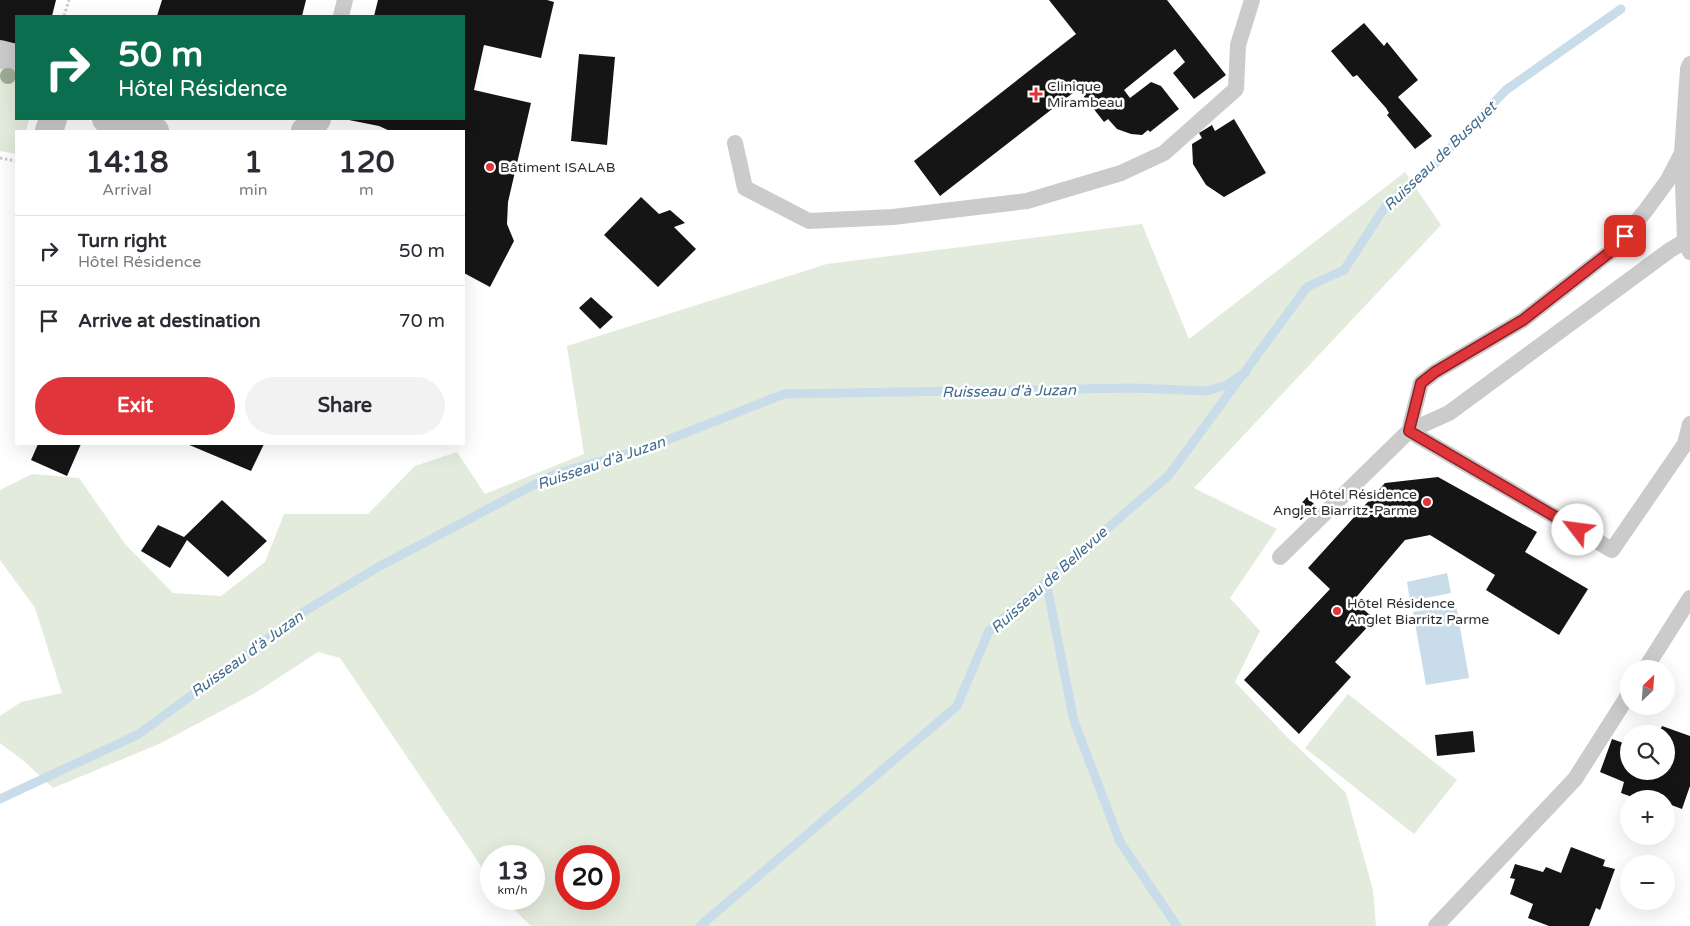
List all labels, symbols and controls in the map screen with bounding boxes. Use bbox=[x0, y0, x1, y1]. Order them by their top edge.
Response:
text: 50 m bbox=[118, 34, 203, 76]
icon: right bbox=[35, 35, 100, 100]
text: Hôtel Résidence bbox=[118, 76, 287, 102]
place label: Clinique Mirambeau bbox=[1047, 78, 1123, 111]
marker: Clinique Mirambeau bbox=[1029, 87, 1043, 101]
water label: Ruisseau de Busquet bbox=[1380, 96, 1502, 214]
text: 14:18 bbox=[85, 144, 169, 181]
text: 1 bbox=[244, 144, 263, 181]
text: 120 bbox=[338, 144, 395, 181]
place label: Bâtiment ISALAB bbox=[500, 159, 615, 176]
marker: Bâtiment ISALAB bbox=[484, 161, 496, 173]
text: Arrival bbox=[102, 180, 152, 200]
text: min bbox=[239, 180, 268, 200]
text: m bbox=[359, 180, 374, 200]
pin bbox=[1604, 215, 1646, 257]
icon: arrive bbox=[1611, 222, 1639, 250]
text: Turn right bbox=[78, 230, 166, 252]
icon: right bbox=[35, 237, 63, 265]
text: 50 m bbox=[399, 240, 445, 262]
text: Hôtel Résidence bbox=[78, 252, 201, 272]
icon: arrive bbox=[35, 307, 63, 335]
text: Arrive at destination bbox=[78, 310, 261, 332]
text: 70 m bbox=[399, 310, 445, 332]
button: Exit bbox=[35, 377, 235, 435]
button: Share bbox=[245, 377, 445, 435]
water label: Ruisseau d'à Juzan bbox=[942, 381, 1077, 401]
water label: Ruisseau d'à Juzan bbox=[535, 432, 668, 493]
place label: Hôtel Résidence Anglet Biarritz-Parme bbox=[1273, 486, 1417, 519]
marker: Hôtel Résidence Anglet Biarritz-Parme bbox=[1421, 496, 1433, 508]
position arrow bbox=[1551, 503, 1603, 555]
water label: Ruisseau de Bellevue bbox=[987, 522, 1112, 637]
place label: Hôtel Résidence Anglet Biarritz Parme bbox=[1347, 595, 1489, 628]
marker: Hôtel Résidence Anglet Biarritz Parme bbox=[1331, 605, 1343, 617]
water label: Ruisseau d'à Juzan bbox=[187, 607, 307, 701]
north arrow bbox=[1620, 660, 1675, 715]
map controls bbox=[1620, 660, 1675, 910]
button: search bbox=[1620, 725, 1675, 780]
button: + bbox=[1620, 790, 1675, 845]
speed limit sign: 20 bbox=[555, 845, 620, 910]
button: − bbox=[1620, 855, 1675, 910]
text: 13 bbox=[497, 856, 528, 886]
text: km/h bbox=[497, 883, 528, 897]

